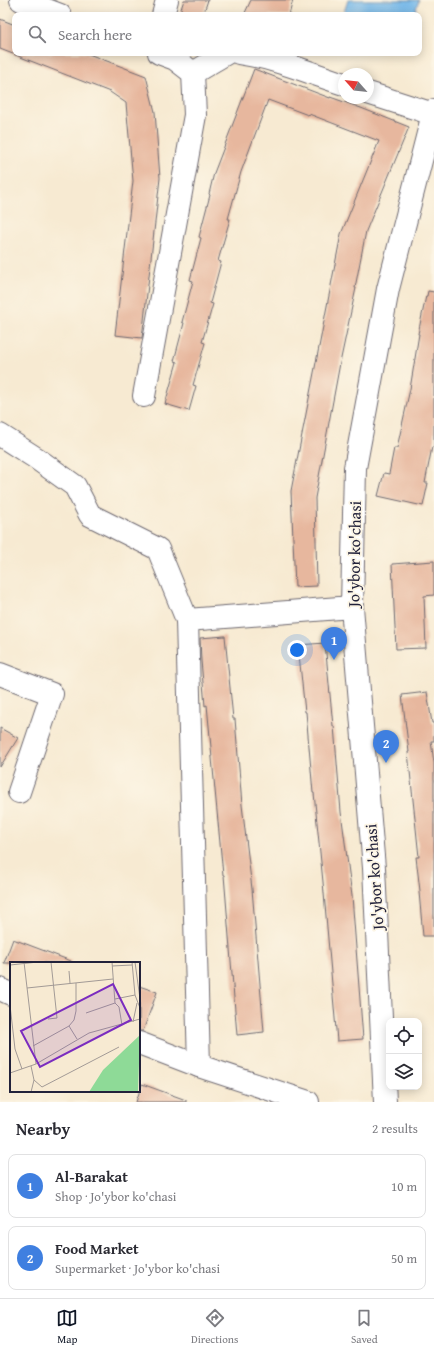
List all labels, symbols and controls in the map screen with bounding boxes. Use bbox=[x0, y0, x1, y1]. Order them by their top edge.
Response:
search box bbox=[12, 12, 422, 56]
icon: search bbox=[26, 23, 48, 45]
text: Search here bbox=[58, 24, 132, 45]
north arrow bbox=[338, 68, 374, 104]
street label: Jo'ybor ko'chasi bbox=[341, 500, 367, 609]
pin: 1 bbox=[321, 627, 347, 660]
your location bbox=[287, 640, 307, 660]
pin: 2 bbox=[373, 730, 399, 763]
street label: Jo'ybor ko'chasi bbox=[358, 823, 390, 933]
inset map bbox=[10, 962, 140, 1092]
map controls bbox=[386, 1018, 422, 1090]
button: locate bbox=[386, 1018, 422, 1054]
button: layers bbox=[386, 1054, 422, 1090]
text: Nearby bbox=[16, 1116, 70, 1141]
text: 2 results bbox=[372, 1119, 418, 1138]
text: Al-Barakat bbox=[55, 1166, 128, 1187]
text: 1 bbox=[27, 1177, 33, 1196]
text: 10 m bbox=[391, 1177, 417, 1196]
text: Shop · Jo'ybor ko'chasi bbox=[55, 1187, 176, 1206]
text: Food Market bbox=[55, 1238, 139, 1259]
text: 2 bbox=[27, 1249, 33, 1268]
text: 50 m bbox=[391, 1249, 417, 1268]
text: Supermarket · Jo'ybor ko'chasi bbox=[55, 1259, 220, 1278]
tab: Map bbox=[56, 1307, 78, 1347]
tab: Directions bbox=[191, 1307, 238, 1347]
tab: Saved bbox=[351, 1307, 378, 1347]

